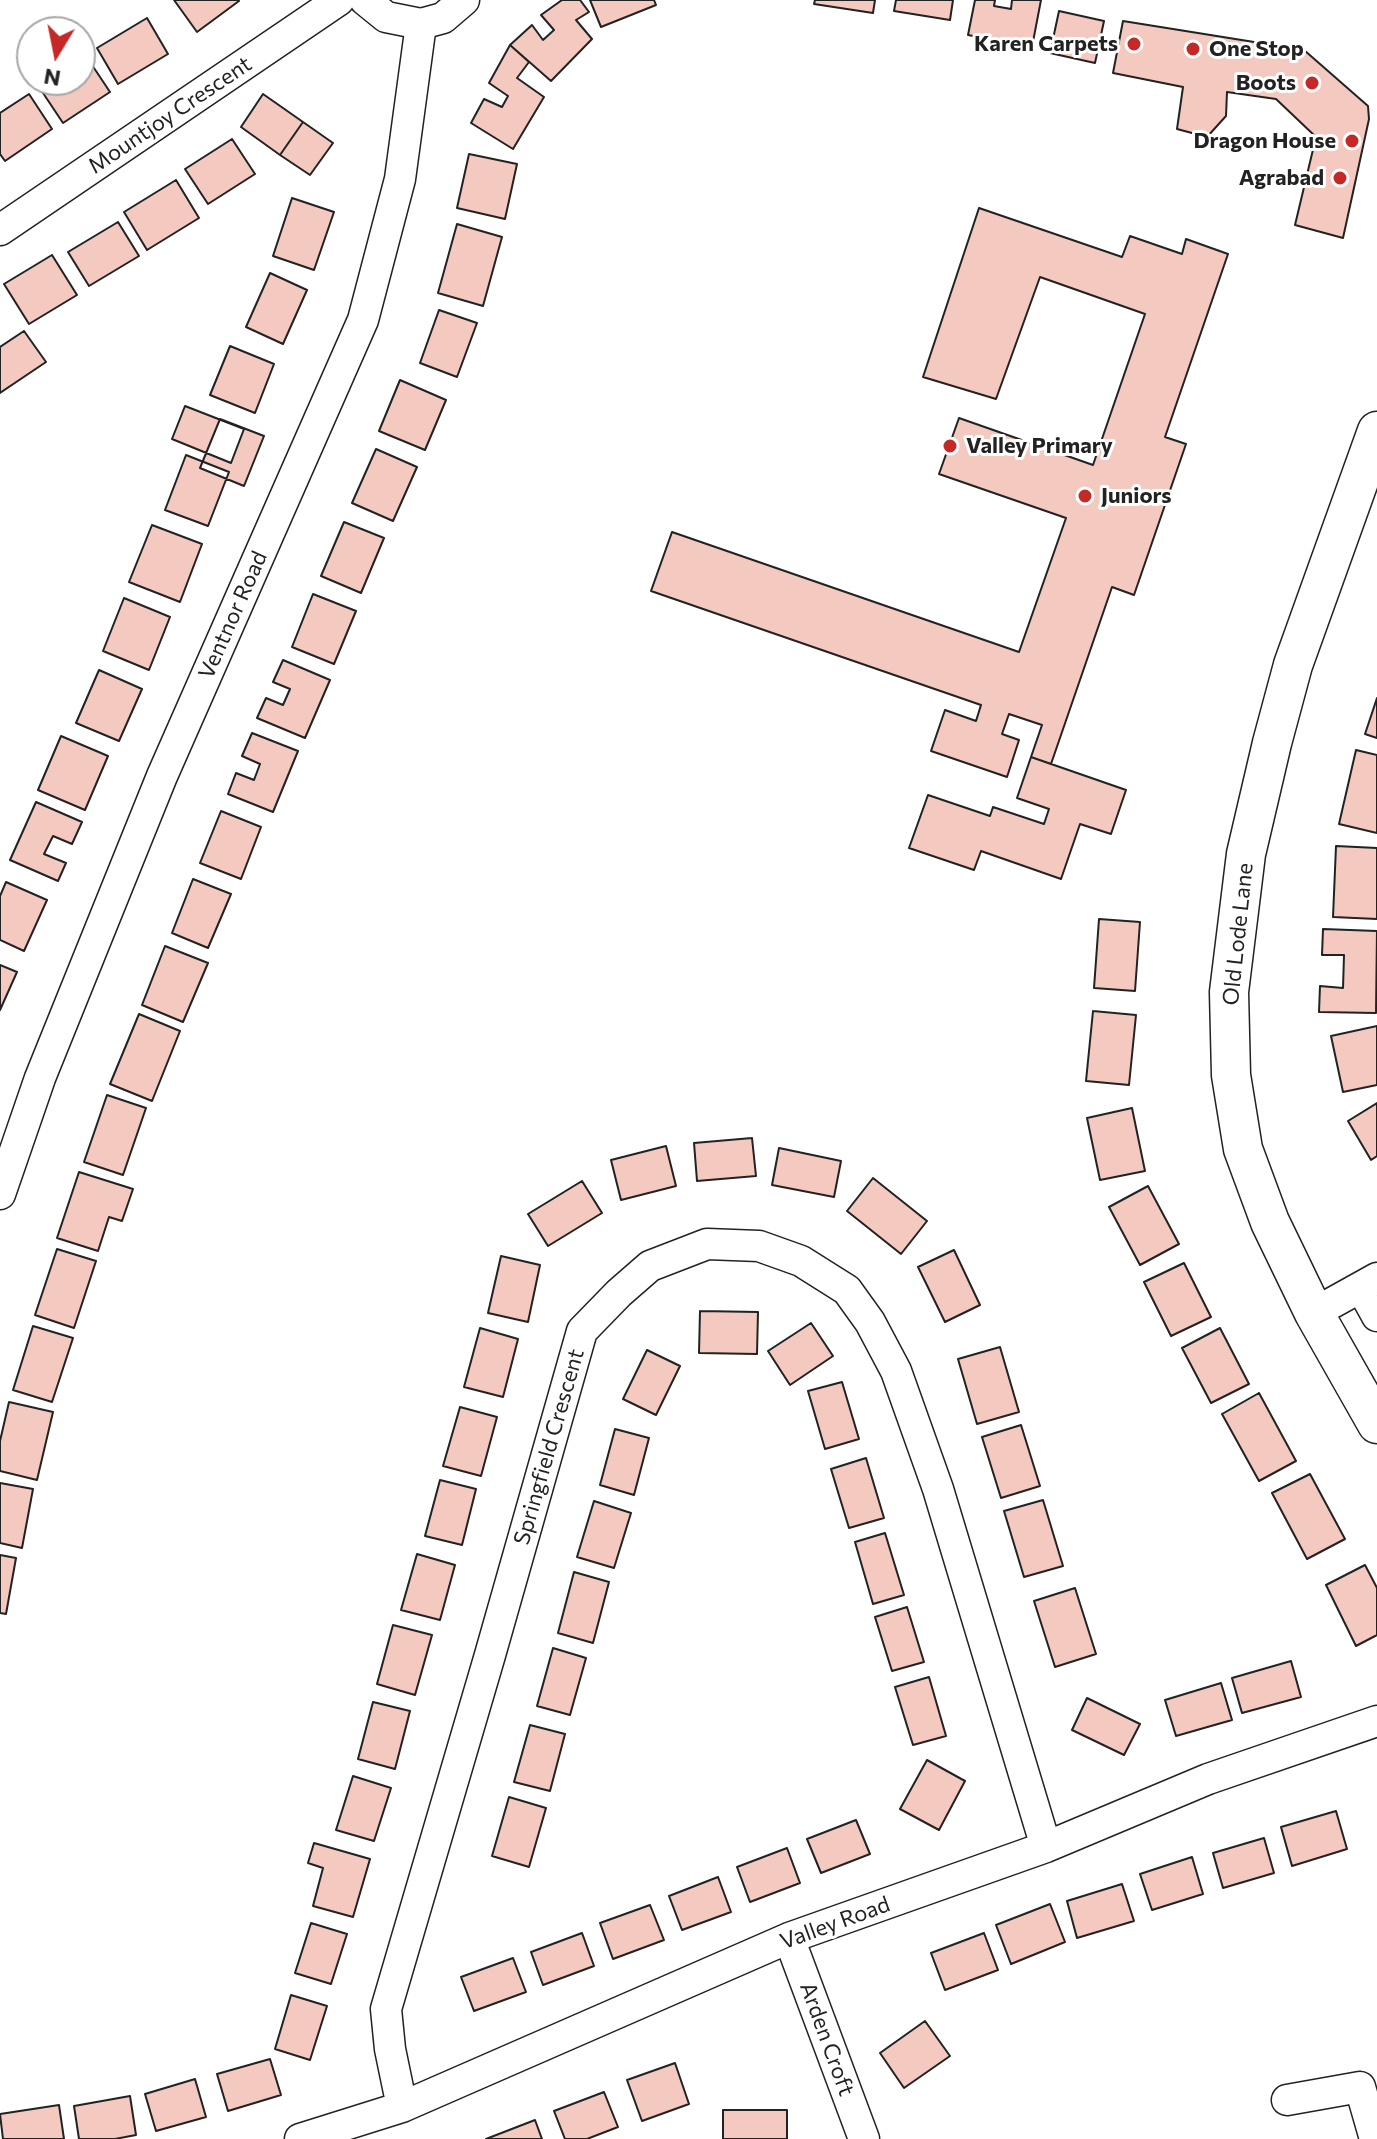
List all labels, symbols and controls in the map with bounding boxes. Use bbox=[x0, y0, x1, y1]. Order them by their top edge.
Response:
north arrow bbox=[16, 16, 96, 96]
place label: Karen Carpets bbox=[974, 31, 1118, 57]
marker: Karen Carpets bbox=[1125, 35, 1143, 53]
place label: One Stop bbox=[1209, 36, 1304, 62]
marker: One Stop bbox=[1184, 40, 1202, 58]
street label: Mountjoy Crescent bbox=[83, 51, 257, 179]
text: N bbox=[42, 63, 63, 93]
place label: Boots bbox=[1236, 70, 1296, 96]
marker: Boots bbox=[1303, 74, 1321, 92]
place label: Dragon House bbox=[1193, 128, 1336, 154]
marker: Dragon House bbox=[1343, 132, 1361, 150]
place label: Agrabad bbox=[1239, 165, 1324, 191]
marker: Agrabad bbox=[1331, 169, 1349, 187]
place label: Valley Primary bbox=[966, 433, 1113, 459]
marker: Valley Primary bbox=[941, 437, 959, 455]
place label: Juniors bbox=[1101, 483, 1172, 509]
marker: Juniors bbox=[1076, 487, 1094, 505]
street label: Ventnor Road bbox=[193, 547, 273, 683]
street label: Old Lode Lane bbox=[1217, 861, 1259, 1007]
street label: Springfield Crescent bbox=[508, 1346, 590, 1548]
street label: Valley Road bbox=[776, 1891, 894, 1955]
street label: Arden Croft bbox=[794, 1979, 860, 2099]

